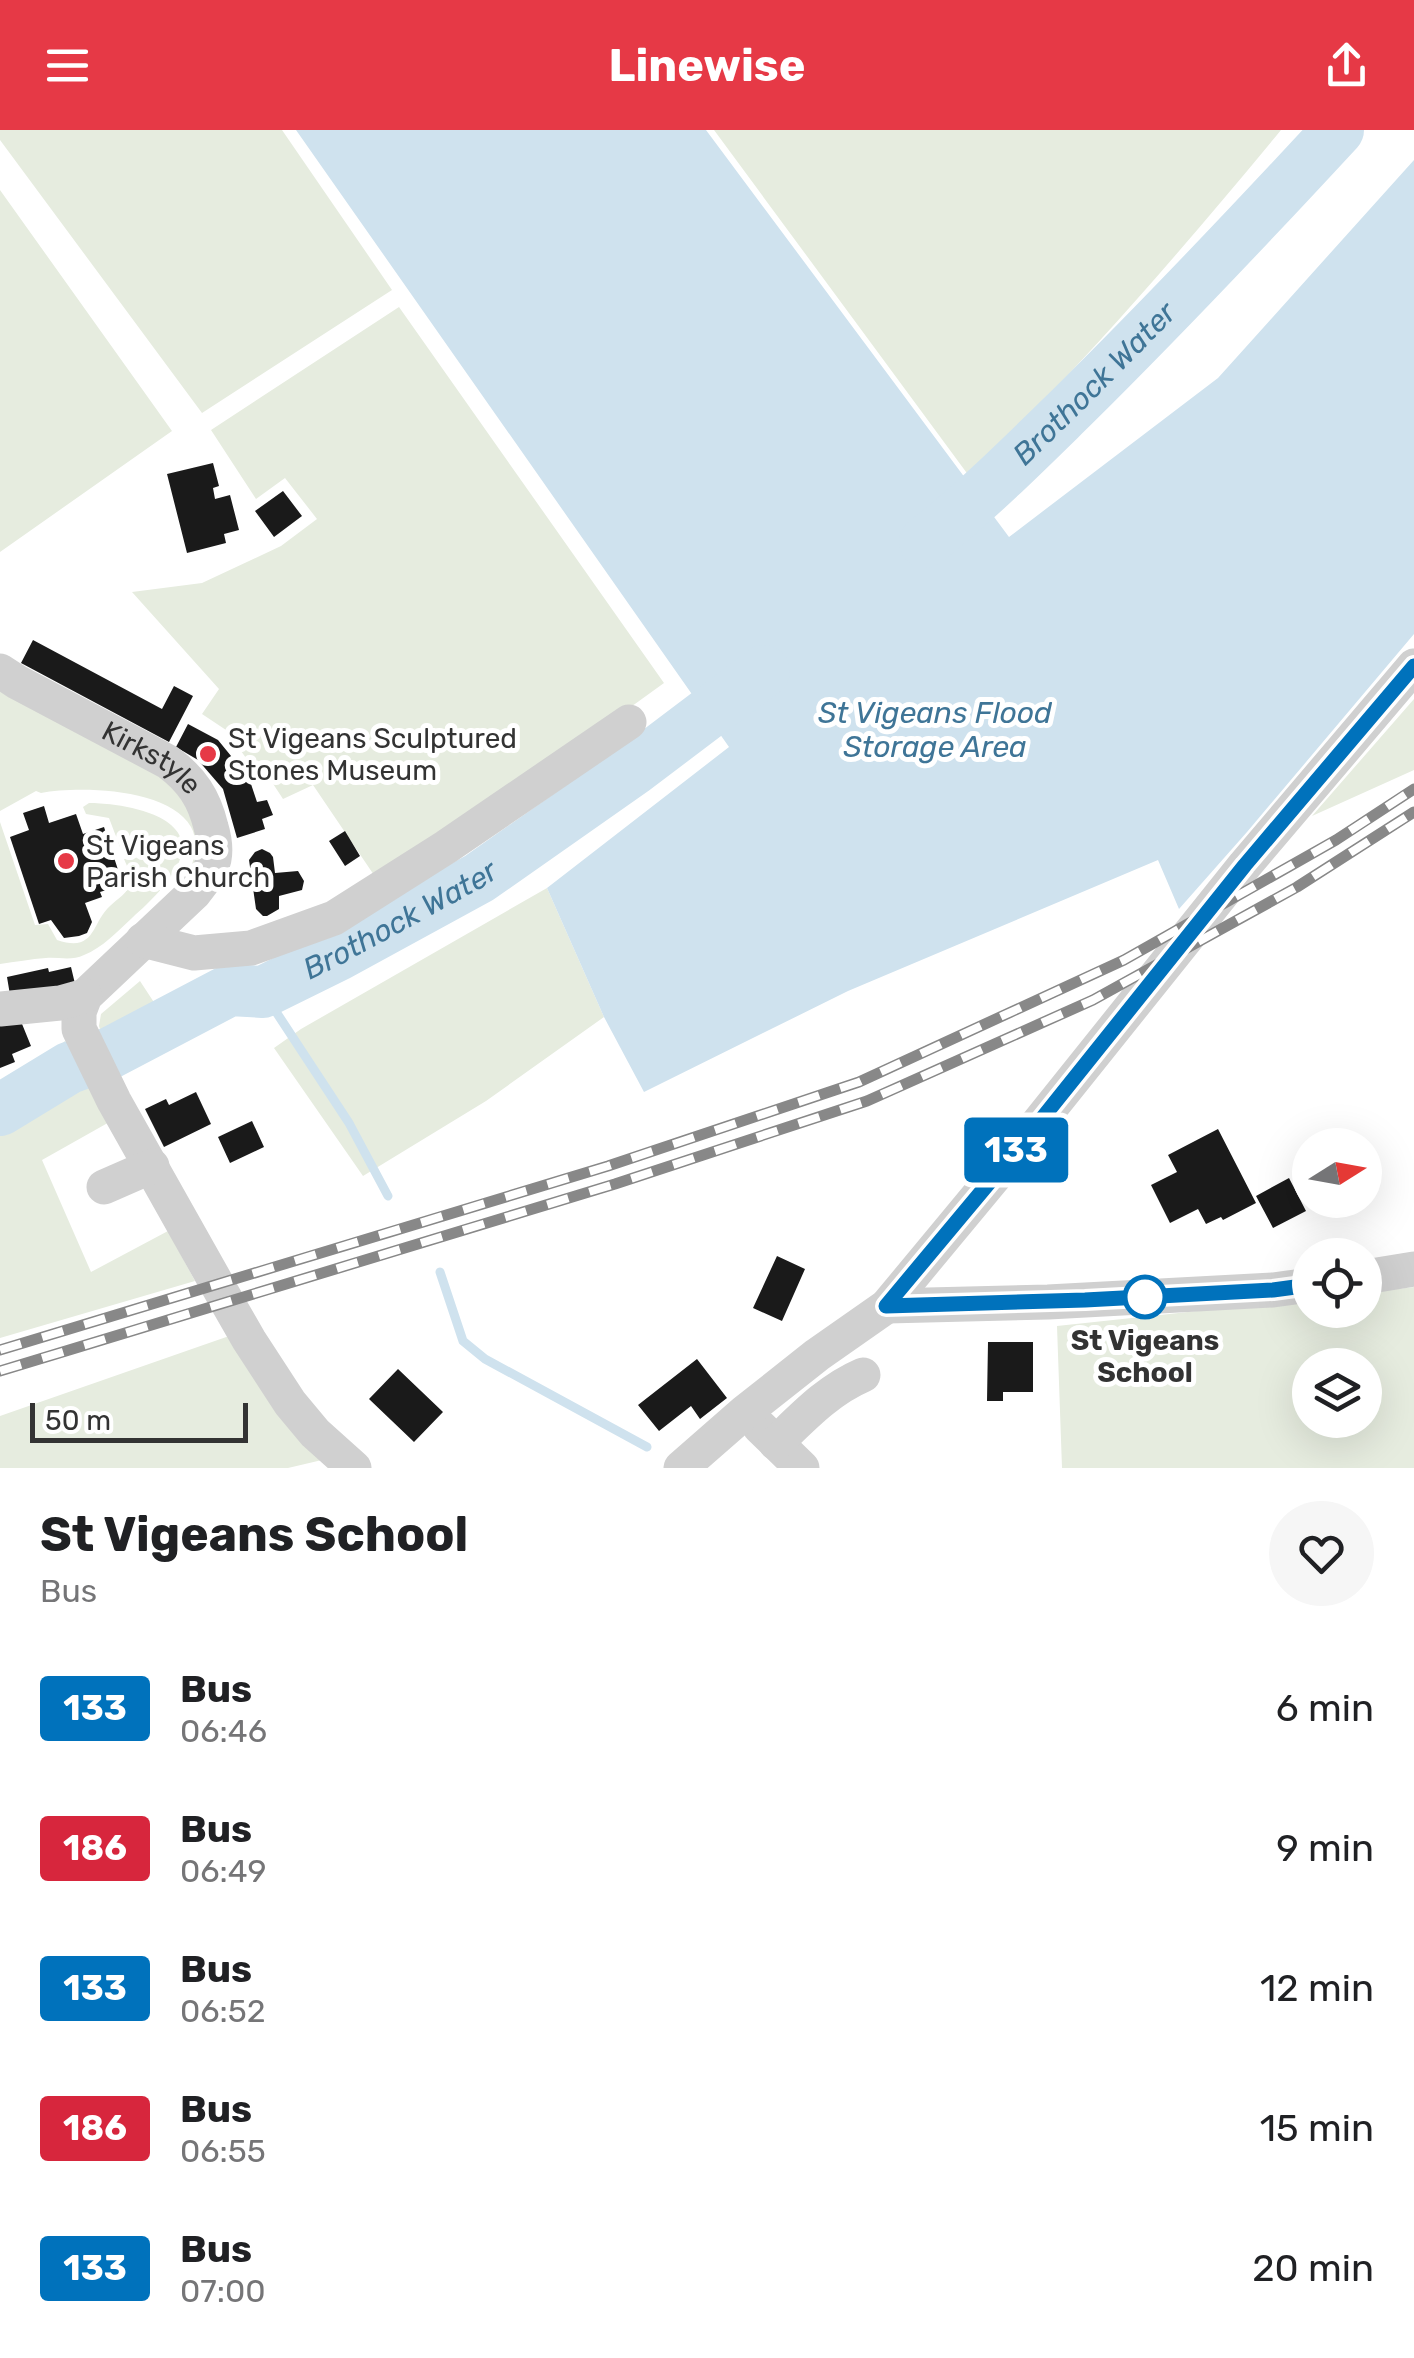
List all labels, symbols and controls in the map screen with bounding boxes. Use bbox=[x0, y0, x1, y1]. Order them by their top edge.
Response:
icon: menu bbox=[40, 38, 95, 93]
icon: share bbox=[1319, 38, 1374, 93]
text: Linewise bbox=[609, 39, 805, 92]
water label: Brothock Water bbox=[1006, 294, 1185, 473]
water label: St Vigeans Flood Storage Area bbox=[818, 695, 1053, 765]
street label: Kirkstyle bbox=[96, 714, 209, 801]
place label: St Vigeans Sculptured Stones Museum bbox=[228, 722, 517, 787]
marker: St Vigeans Sculptured Stones Museum bbox=[197, 743, 219, 765]
place label: St Vigeans Parish Church bbox=[86, 829, 270, 894]
marker: St Vigeans Parish Church bbox=[55, 850, 77, 872]
water label: Brothock Water bbox=[297, 852, 506, 987]
line badge: 133 bbox=[958, 1118, 1074, 1182]
north arrow bbox=[1292, 1128, 1382, 1218]
map controls bbox=[1292, 1128, 1382, 1438]
text: 133 bbox=[984, 1129, 1048, 1171]
button: locate bbox=[1292, 1238, 1382, 1328]
marker: St Vigeans School bbox=[1124, 1276, 1166, 1318]
place label: St Vigeans School bbox=[1071, 1324, 1219, 1389]
button: layers bbox=[1292, 1348, 1382, 1438]
scale bar bbox=[30, 1398, 248, 1442]
text: 50 m bbox=[45, 1404, 111, 1437]
button: heart bbox=[1269, 1501, 1374, 1606]
text: St Vigeans School bbox=[40, 1506, 468, 1563]
text: Bus bbox=[40, 1572, 97, 1610]
text: Bus bbox=[180, 1666, 252, 1712]
text: 6 min bbox=[1276, 1685, 1374, 1731]
text: 133 bbox=[63, 1687, 127, 1729]
text: 06:46 bbox=[180, 1712, 267, 1750]
text: Bus bbox=[180, 1806, 252, 1852]
text: 9 min bbox=[1276, 1825, 1374, 1871]
text: 186 bbox=[63, 1827, 127, 1869]
text: 06:49 bbox=[180, 1852, 266, 1890]
text: Bus bbox=[180, 1946, 252, 1992]
text: 12 min bbox=[1260, 1965, 1374, 2011]
text: 133 bbox=[63, 1967, 127, 2009]
text: 06:52 bbox=[180, 1992, 266, 2030]
text: Bus bbox=[180, 2086, 252, 2132]
text: 15 min bbox=[1260, 2105, 1374, 2151]
text: 186 bbox=[63, 2107, 127, 2149]
text: 06:55 bbox=[180, 2132, 266, 2170]
text: Bus bbox=[180, 2226, 252, 2272]
text: 20 min bbox=[1252, 2245, 1374, 2291]
text: 133 bbox=[63, 2247, 127, 2289]
text: 07:00 bbox=[180, 2272, 266, 2310]

